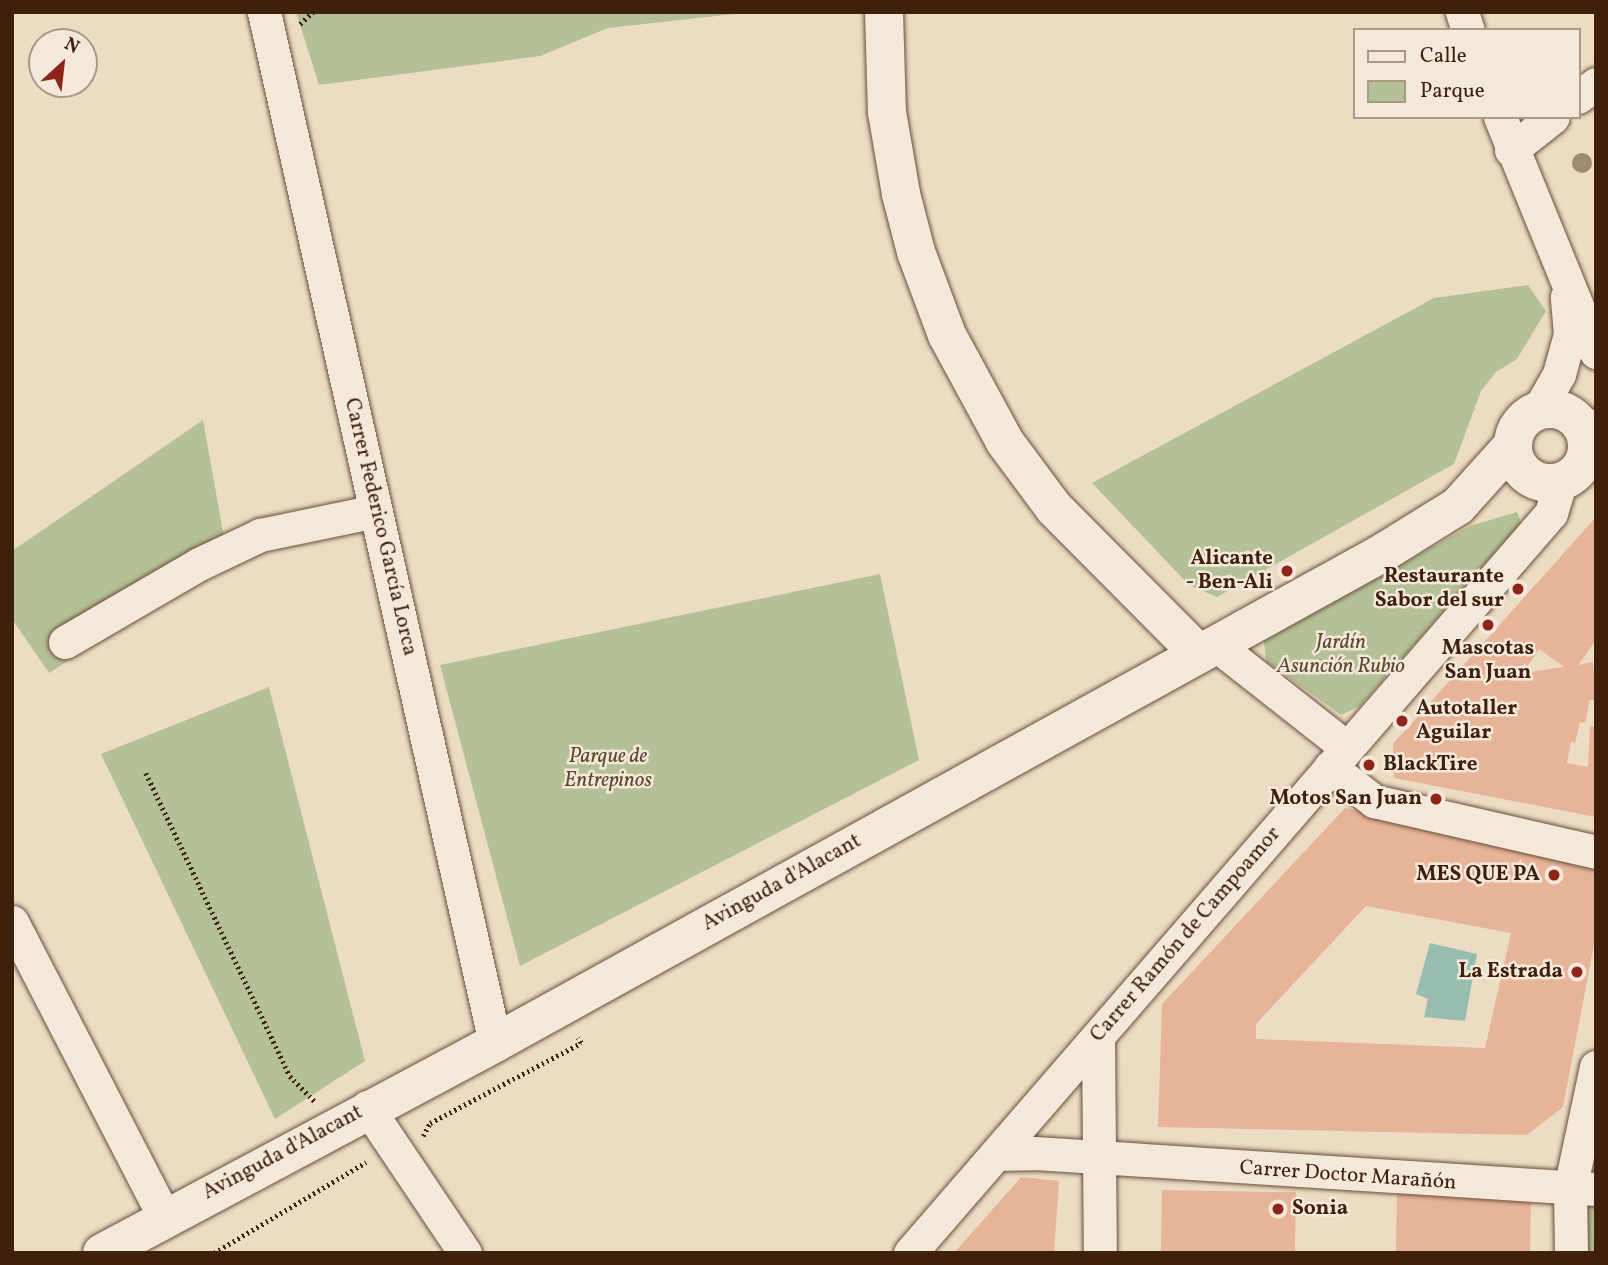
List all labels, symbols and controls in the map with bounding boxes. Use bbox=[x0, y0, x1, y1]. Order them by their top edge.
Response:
north arrow bbox=[28, 28, 98, 98]
legend bbox=[1352, 28, 1580, 119]
text: N bbox=[60, 31, 84, 61]
text: Calle bbox=[1420, 42, 1467, 71]
text: Parque bbox=[1420, 77, 1485, 106]
street label: Carrer Federico García Lorca bbox=[338, 396, 422, 658]
place label: Alicante - Ben-Ali bbox=[1185, 546, 1273, 596]
marker: Alicante - Ben-Ali bbox=[1279, 563, 1295, 579]
place label: Restaurante Sabor del sur bbox=[1375, 564, 1504, 614]
marker: Restaurante Sabor del sur bbox=[1510, 581, 1526, 597]
marker: Mascotas San Juan bbox=[1480, 617, 1496, 633]
park label: Jardín Asunción Rubio bbox=[1277, 630, 1405, 680]
place label: Mascotas San Juan bbox=[1442, 636, 1534, 686]
place label: Autotaller Aguilar bbox=[1416, 696, 1517, 746]
marker: Autotaller Aguilar bbox=[1394, 713, 1410, 729]
park label: Parque de Entrepinos bbox=[564, 744, 652, 794]
place label: BlackTire bbox=[1383, 752, 1477, 778]
marker: BlackTire bbox=[1361, 757, 1377, 773]
place label: Motos San Juan bbox=[1269, 786, 1422, 812]
marker: Motos San Juan bbox=[1428, 791, 1444, 807]
street label: Carrer Ramón de Campoamor bbox=[1086, 822, 1286, 1048]
street label: Avinguda d'Alacant bbox=[698, 829, 866, 937]
place label: MES QUE PA bbox=[1416, 862, 1540, 888]
marker: MES QUE PA bbox=[1546, 867, 1562, 883]
place label: La Estrada bbox=[1458, 959, 1563, 985]
marker: La Estrada bbox=[1569, 964, 1585, 980]
street label: Avinguda d'Alacant bbox=[199, 1100, 367, 1206]
street label: Carrer Doctor Marañón bbox=[1239, 1156, 1457, 1196]
place label: Sonia bbox=[1292, 1196, 1348, 1222]
marker: Sonia bbox=[1270, 1201, 1286, 1217]

